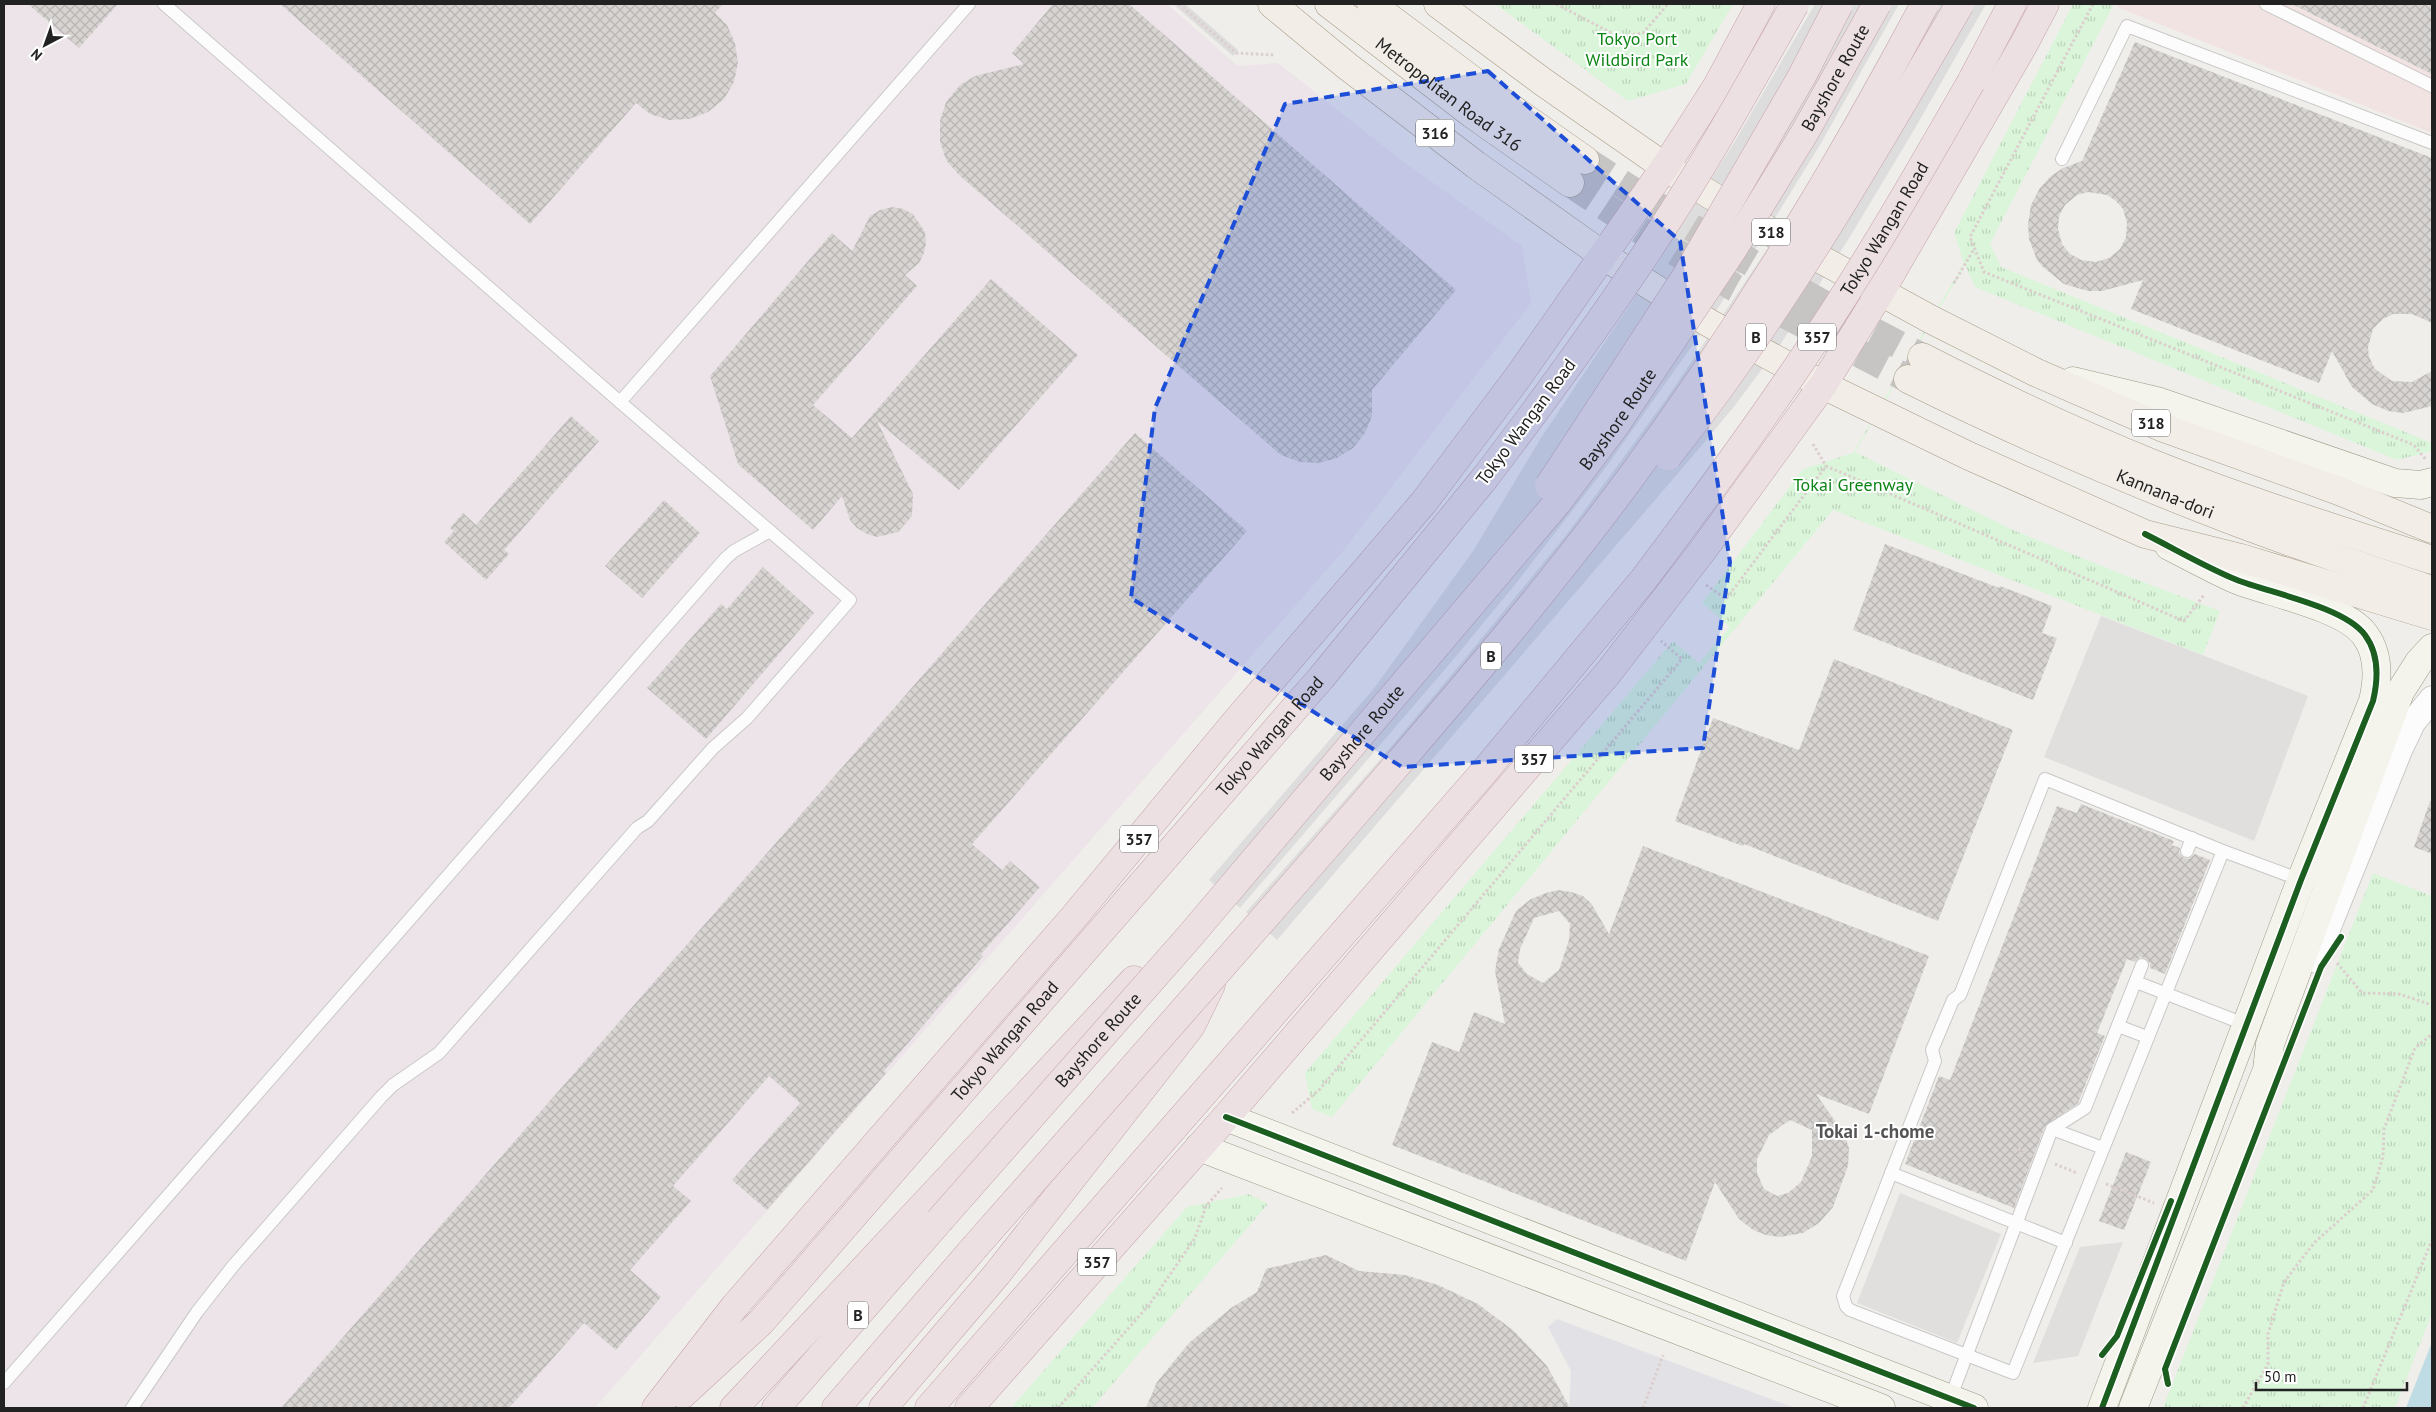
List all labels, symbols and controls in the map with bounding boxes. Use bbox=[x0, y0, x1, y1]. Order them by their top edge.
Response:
north arrow bbox=[20, 20, 70, 70]
street label: Bayshore Route bbox=[1796, 20, 1874, 135]
park label: Tokyo Port Wildbird Park bbox=[1586, 27, 1689, 71]
street label: Metropolitan Road 316 bbox=[1372, 33, 1526, 157]
text: N bbox=[27, 45, 46, 65]
road number: 316 bbox=[1416, 120, 1454, 146]
street label: Tokyo Wangan Road bbox=[1835, 158, 1933, 300]
road number: 318 bbox=[1752, 218, 1790, 246]
road number: B bbox=[1746, 324, 1766, 351]
road number: 357 bbox=[1798, 324, 1836, 351]
street label: Tokyo Wangan Road bbox=[1471, 354, 1581, 489]
street label: Bayshore Route bbox=[1574, 364, 1661, 474]
road number: 318 bbox=[2132, 409, 2170, 436]
street label: Kannana-dori bbox=[2113, 464, 2218, 524]
park label: Tokai Greenway bbox=[1793, 473, 1914, 496]
road number: B bbox=[1481, 642, 1501, 669]
street label: Tokyo Wangan Road bbox=[1211, 671, 1328, 801]
street label: Bayshore Route bbox=[1314, 680, 1409, 786]
road number: 357 bbox=[1515, 746, 1553, 772]
road number: 357 bbox=[1120, 826, 1158, 852]
street label: Tokyo Wangan Road bbox=[946, 976, 1063, 1106]
street label: Bayshore Route bbox=[1050, 987, 1146, 1092]
district label: Tokai 1-chome bbox=[1816, 1119, 1934, 1143]
road number: 357 bbox=[1078, 1248, 1116, 1276]
road number: B bbox=[848, 1302, 868, 1328]
scale bar bbox=[2256, 1360, 2407, 1392]
text: 50 m bbox=[2264, 1367, 2297, 1386]

